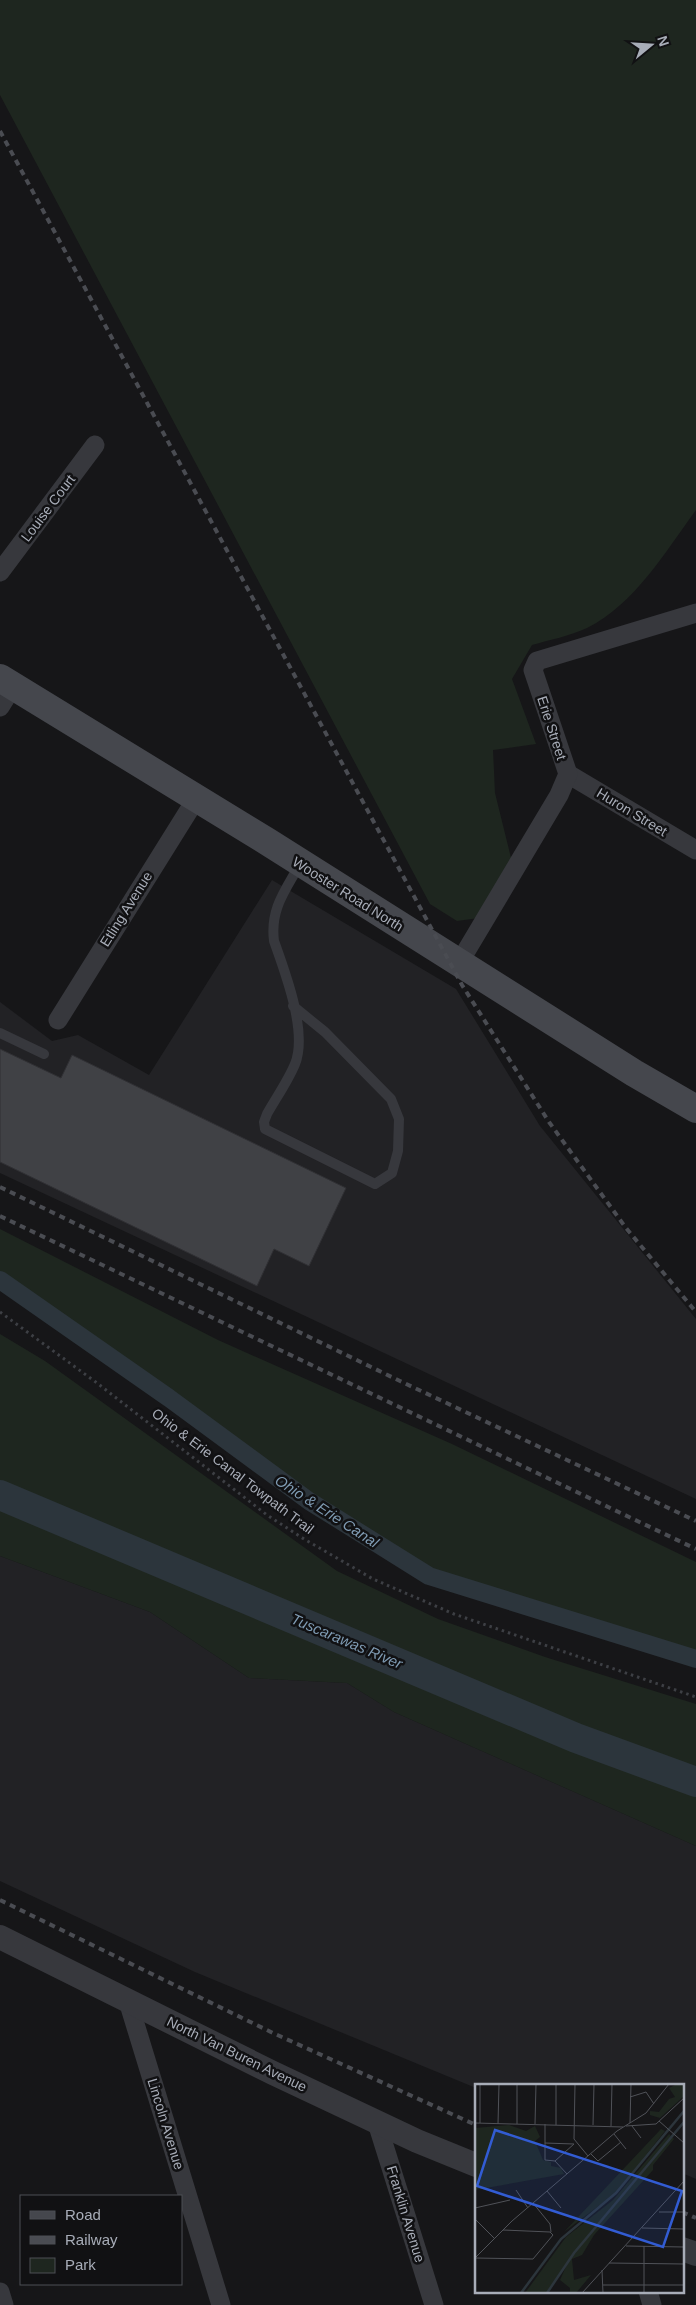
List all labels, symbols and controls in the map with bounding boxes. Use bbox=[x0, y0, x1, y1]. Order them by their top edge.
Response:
north arrow bbox=[626, 20, 676, 70]
text: N bbox=[654, 34, 673, 48]
street label: Louise Court bbox=[18, 471, 78, 545]
street label: Erie Street bbox=[534, 694, 570, 762]
street label: Huron Street bbox=[594, 785, 670, 839]
street label: Wooster Road North bbox=[290, 853, 406, 935]
street label: Etling Avenue bbox=[97, 868, 156, 949]
street label: Ohio & Erie Canal Towpath Trail bbox=[149, 1405, 317, 1537]
water label: Ohio & Erie Canal bbox=[272, 1471, 383, 1551]
water label: Tuscarawas River bbox=[289, 1610, 406, 1672]
street label: North Van Buren Avenue bbox=[164, 2013, 310, 2095]
street label: Lincoln Avenue bbox=[145, 2076, 188, 2172]
inset map bbox=[475, 2084, 684, 2292]
street label: Franklin Avenue bbox=[384, 2164, 428, 2264]
legend bbox=[20, 2195, 182, 2285]
text: Road bbox=[65, 2206, 101, 2223]
text: Railway bbox=[65, 2231, 118, 2248]
text: Park bbox=[65, 2256, 96, 2273]

